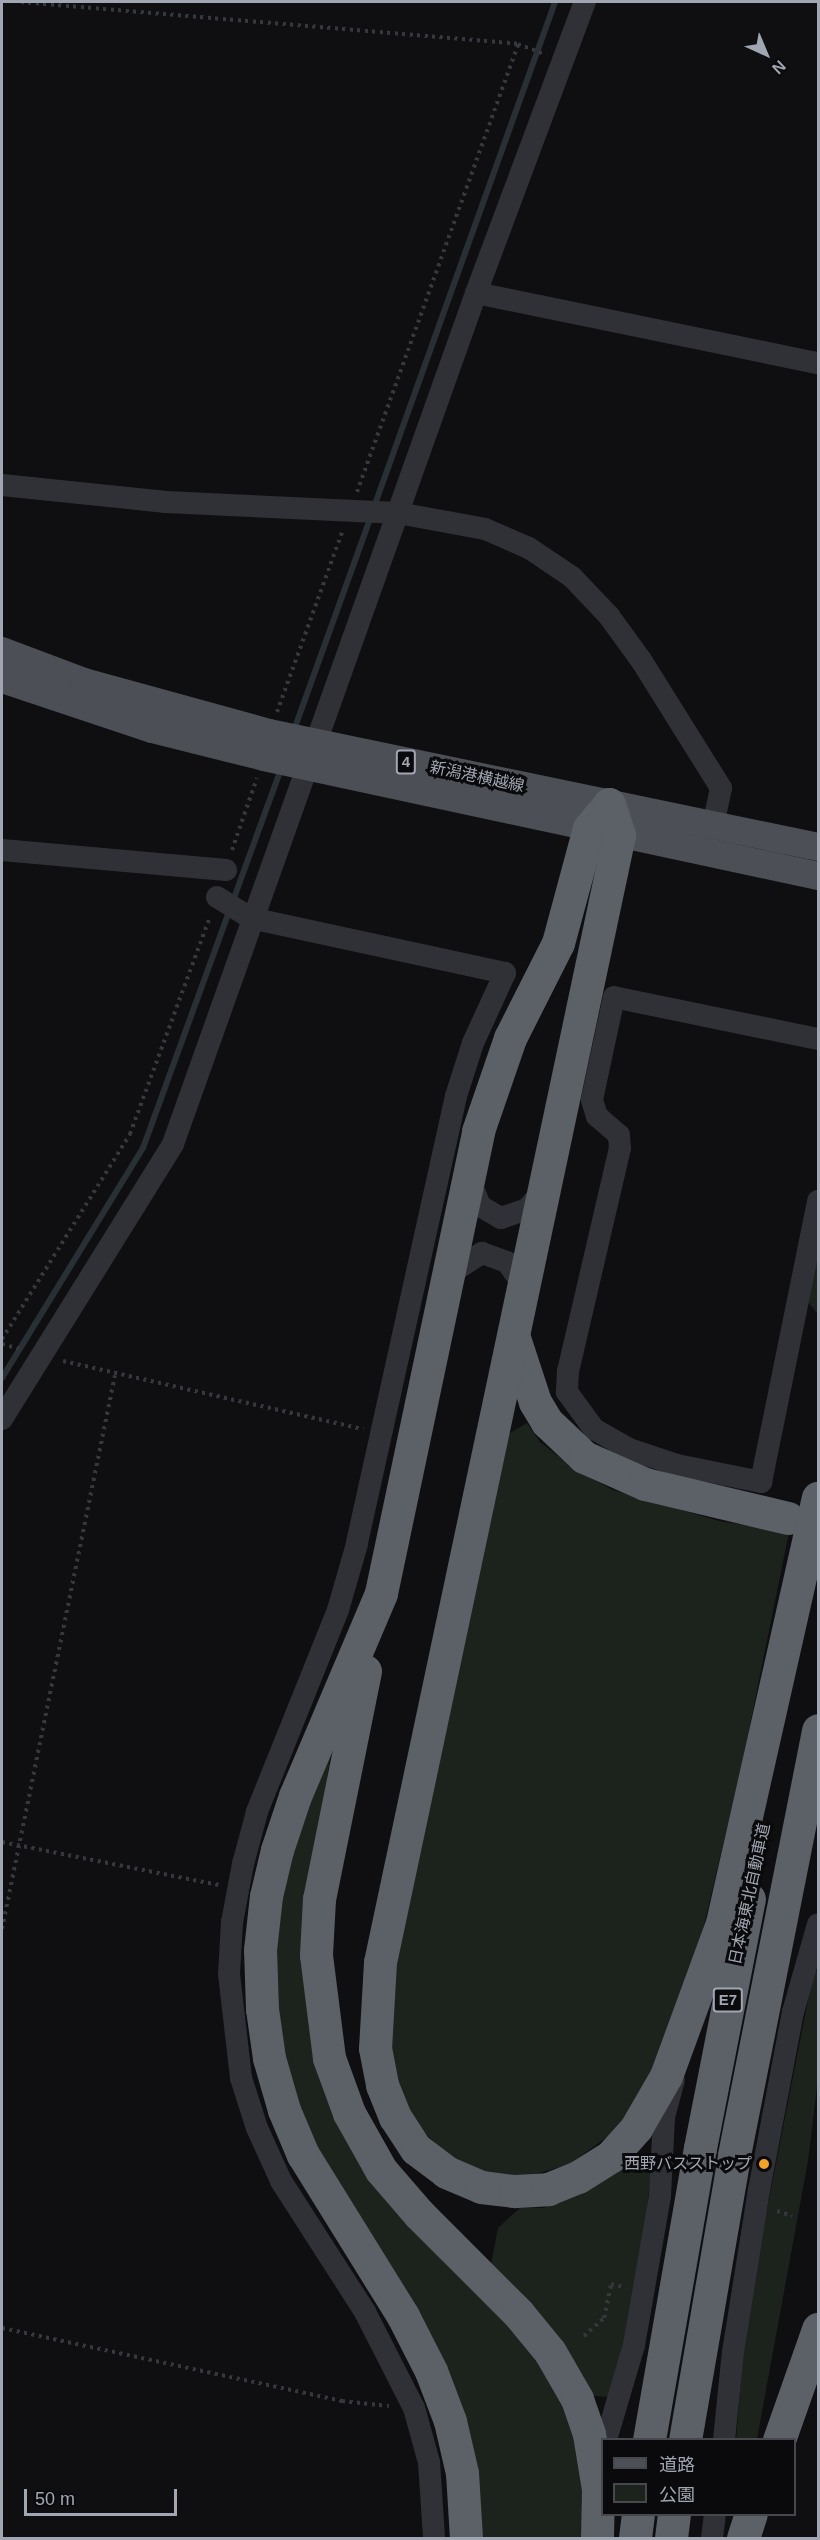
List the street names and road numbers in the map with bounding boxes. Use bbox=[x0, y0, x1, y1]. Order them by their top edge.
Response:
road number: 4 bbox=[396, 750, 416, 774]
street label: 新潟港横越線 bbox=[428, 758, 526, 796]
street label: 日本海東北自動車道 bbox=[726, 1822, 774, 1966]
road number: E7 bbox=[712, 1988, 744, 2012]

